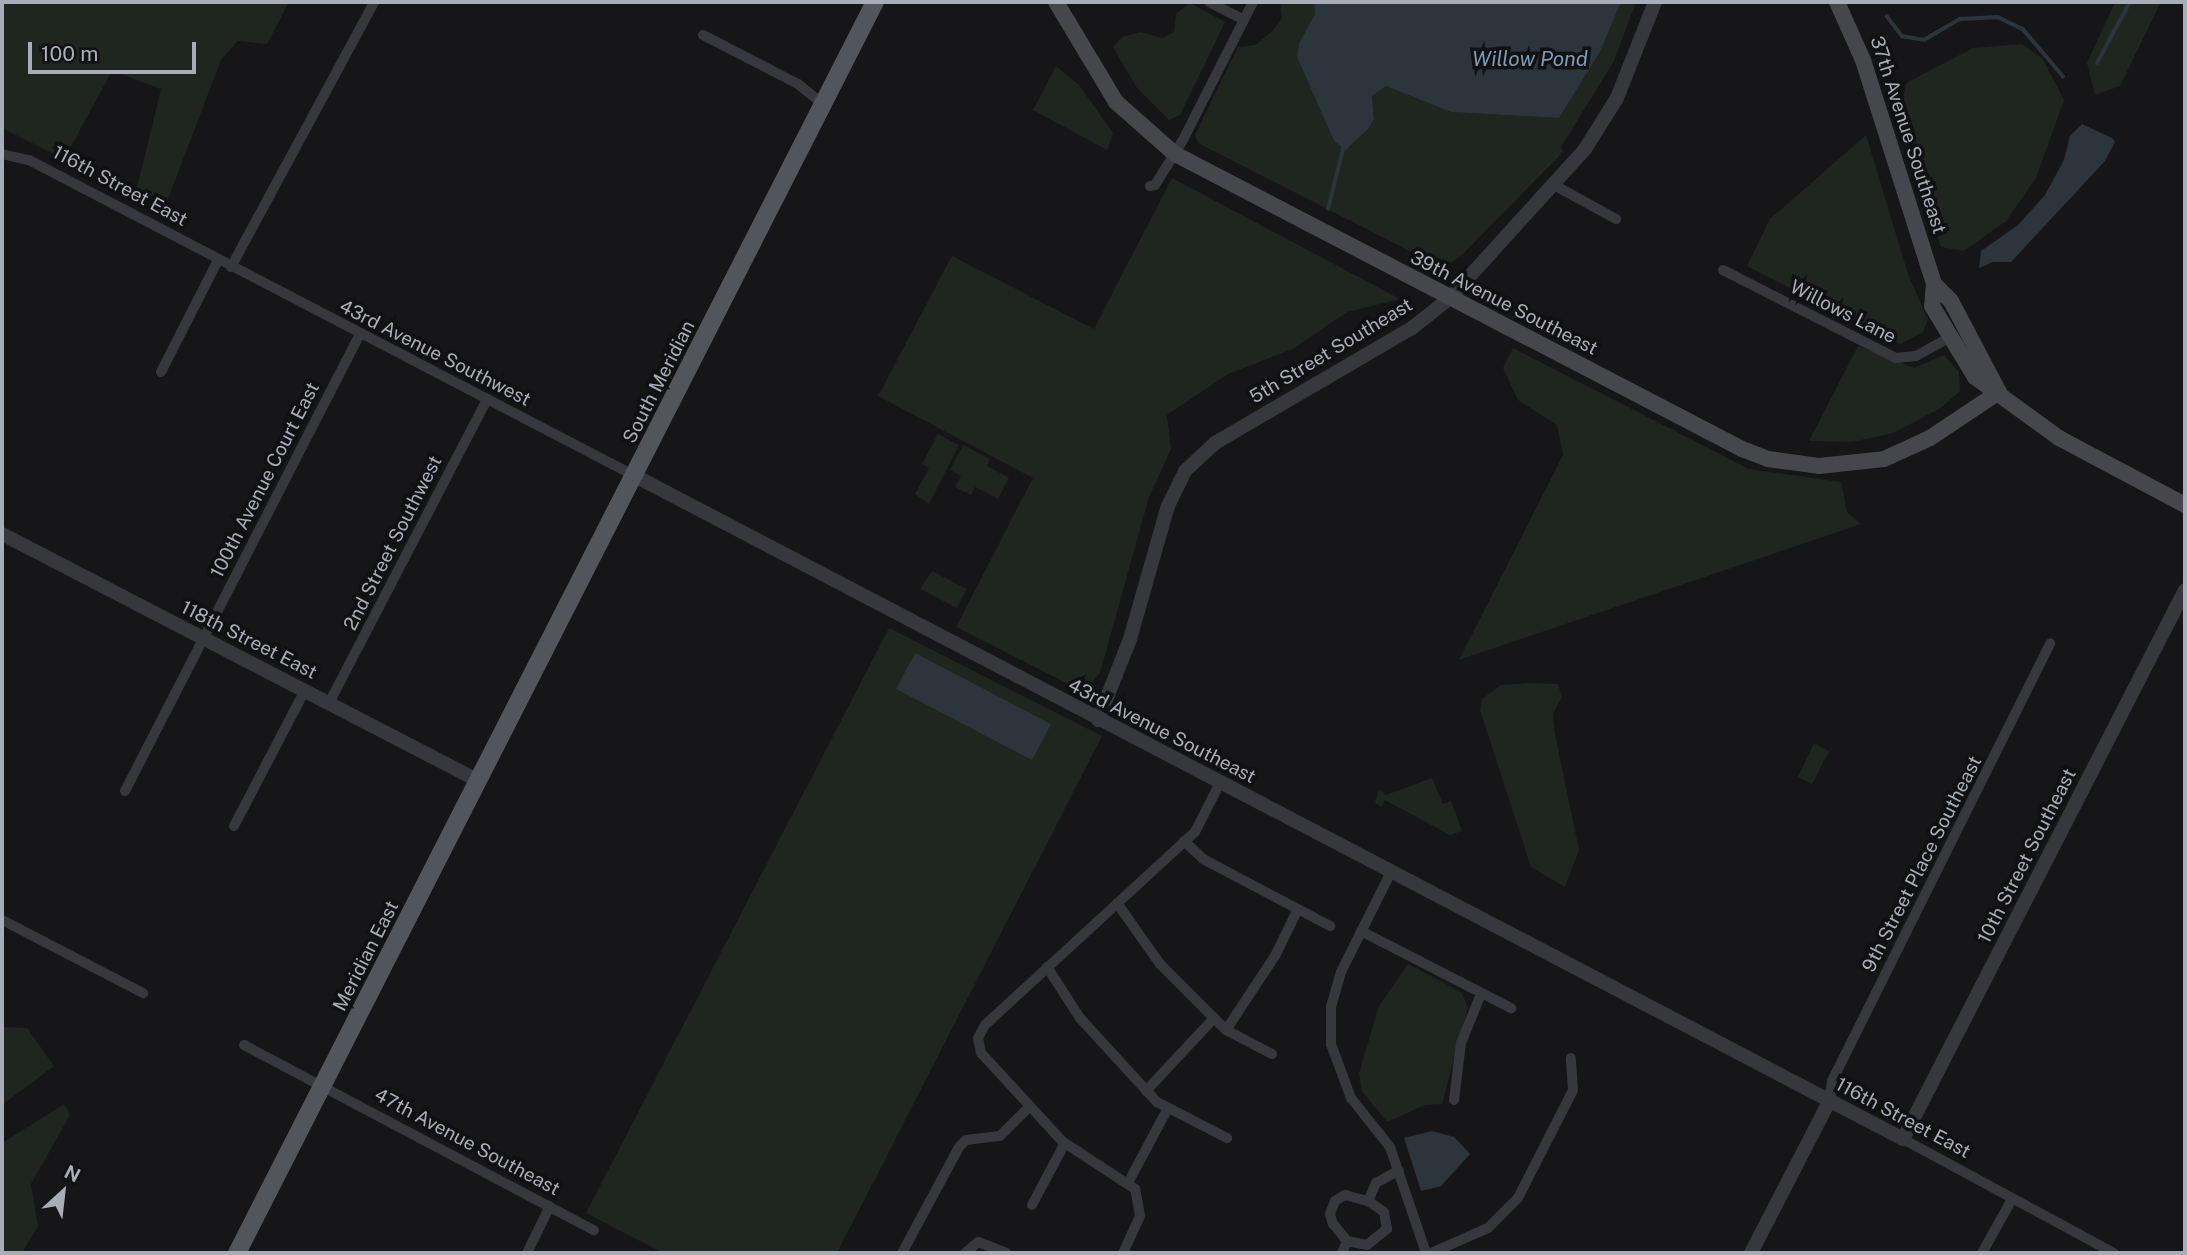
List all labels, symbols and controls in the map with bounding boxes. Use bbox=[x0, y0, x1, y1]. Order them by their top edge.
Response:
scale bar bbox=[32, 28, 200, 72]
street label: 37th Avenue Southeast bbox=[1865, 33, 1951, 237]
text: 100 m bbox=[41, 41, 98, 66]
water label: Willow Pond bbox=[1472, 46, 1588, 72]
street label: 116th Street East bbox=[49, 141, 191, 231]
street label: 39th Avenue Southeast bbox=[1407, 246, 1601, 360]
street label: Willows Lane bbox=[1786, 275, 1900, 349]
street label: 5th Street Southeast bbox=[1245, 293, 1417, 409]
street label: 43rd Avenue Southwest bbox=[336, 295, 534, 411]
street label: South Meridian bbox=[618, 317, 700, 447]
street label: 100th Avenue Court East bbox=[206, 378, 324, 582]
street label: 2nd Street Southwest bbox=[339, 452, 447, 634]
street label: 118th Street East bbox=[177, 596, 321, 684]
street label: 43rd Avenue Southeast bbox=[1064, 674, 1260, 788]
street label: 9th Street Place Southeast bbox=[1857, 752, 1987, 976]
street label: 10th Street Southeast bbox=[1973, 765, 2081, 947]
street label: Meridian East bbox=[328, 897, 404, 1015]
street label: 116th Street East bbox=[1832, 1073, 1974, 1163]
street label: 47th Avenue Southeast bbox=[370, 1083, 564, 1201]
north arrow bbox=[28, 1157, 98, 1227]
text: N bbox=[61, 1160, 84, 1186]

